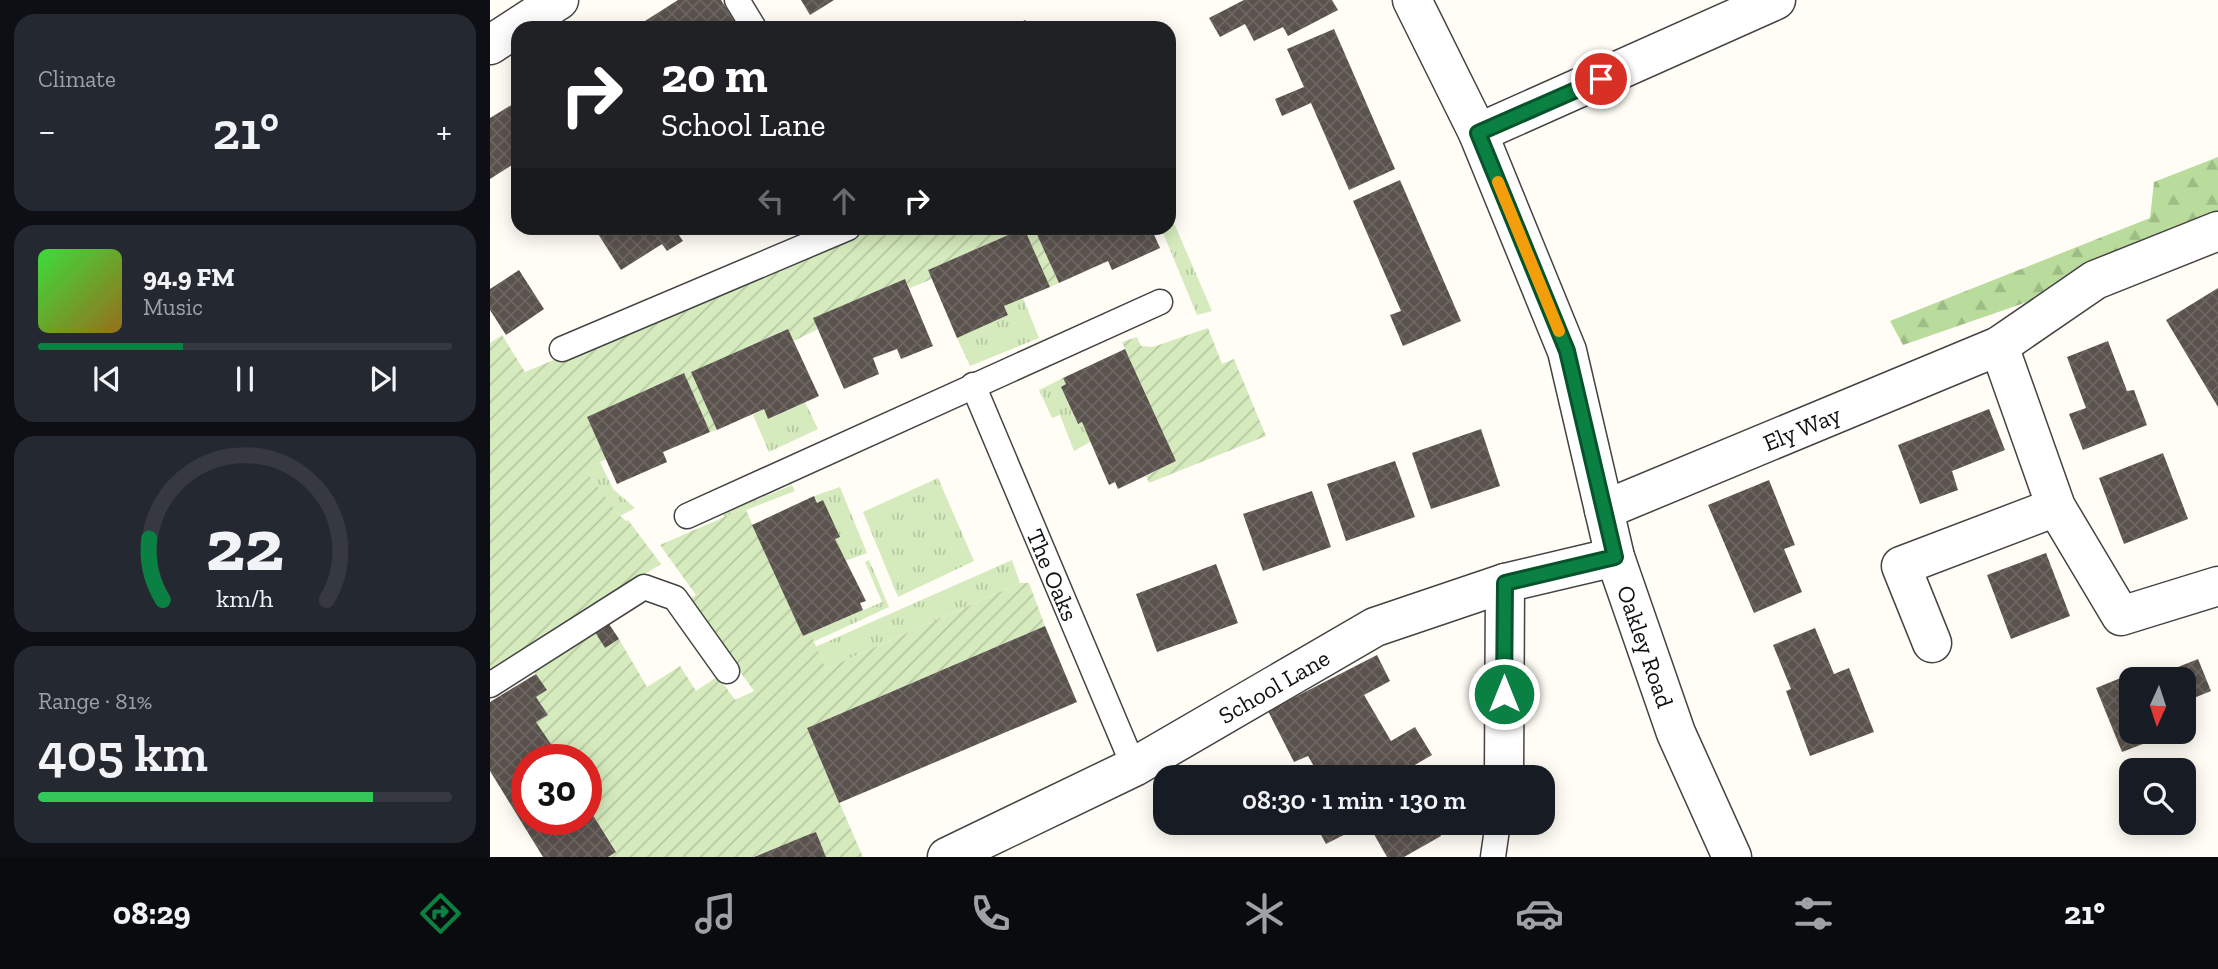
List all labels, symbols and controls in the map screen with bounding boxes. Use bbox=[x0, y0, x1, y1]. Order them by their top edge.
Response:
text: 20 m bbox=[661, 46, 768, 105]
icon: right bbox=[546, 49, 637, 140]
pin bbox=[1571, 49, 1631, 109]
icon: arrive bbox=[1582, 60, 1620, 98]
text: Climate bbox=[38, 65, 116, 93]
text: 21° bbox=[213, 100, 279, 162]
text: School Lane bbox=[661, 106, 826, 144]
text: − bbox=[38, 108, 56, 154]
text: + bbox=[436, 108, 452, 154]
icon: left bbox=[752, 182, 790, 220]
icon: ahead bbox=[825, 182, 863, 220]
icon: right bbox=[898, 182, 936, 220]
text: 94.9 FM bbox=[143, 261, 235, 293]
text: Music bbox=[143, 293, 203, 321]
icon: previous bbox=[88, 360, 126, 398]
icon: pause bbox=[226, 360, 264, 398]
icon: next bbox=[364, 360, 402, 398]
street label: Ely Way bbox=[1759, 399, 1845, 457]
text: 22 bbox=[206, 501, 284, 589]
street label: The Oaks bbox=[1021, 524, 1085, 625]
street label: Oakley Road bbox=[1611, 581, 1681, 711]
text: km/h bbox=[216, 583, 274, 613]
street label: School Lane bbox=[1213, 642, 1334, 729]
position arrow bbox=[1467, 657, 1541, 731]
north arrow bbox=[2119, 667, 2196, 744]
map controls bbox=[2119, 667, 2196, 835]
text: Range · 81% bbox=[38, 687, 152, 715]
text: 405 km bbox=[38, 722, 208, 784]
speed limit sign: 30 bbox=[511, 744, 602, 835]
button: search bbox=[2119, 758, 2196, 835]
text: 08:30 · 1 min · 130 m bbox=[1242, 784, 1466, 816]
icon: directions bbox=[416, 889, 465, 938]
icon: music bbox=[691, 889, 740, 938]
icon: phone bbox=[966, 889, 1015, 938]
icon: climate bbox=[1240, 889, 1289, 938]
icon: car bbox=[1515, 889, 1564, 938]
icon: filters bbox=[1789, 889, 1838, 938]
text: 08:29 bbox=[113, 894, 191, 932]
text: 21° bbox=[2064, 894, 2105, 932]

